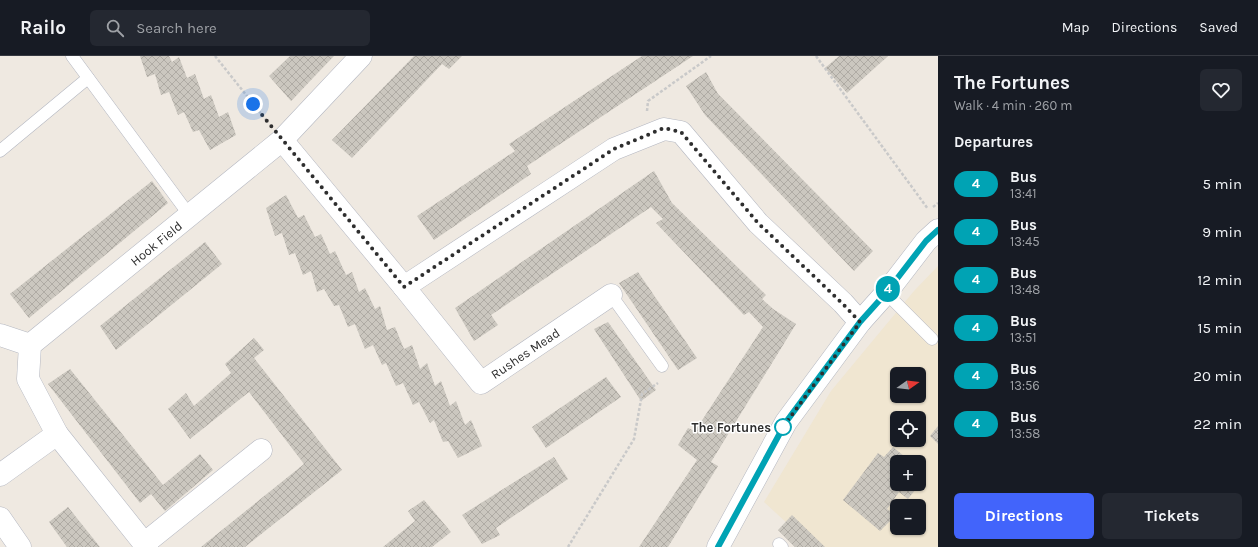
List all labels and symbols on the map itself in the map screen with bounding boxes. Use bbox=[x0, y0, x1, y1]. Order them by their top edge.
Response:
your location bbox=[243, 94, 263, 114]
street label: Hook Field bbox=[127, 218, 185, 269]
line badge: 4 bbox=[875, 276, 901, 302]
street label: Rushes Mead bbox=[488, 325, 562, 382]
north arrow bbox=[890, 367, 926, 403]
marker: The Fortunes bbox=[774, 418, 792, 436]
place label: The Fortunes bbox=[692, 420, 771, 435]

